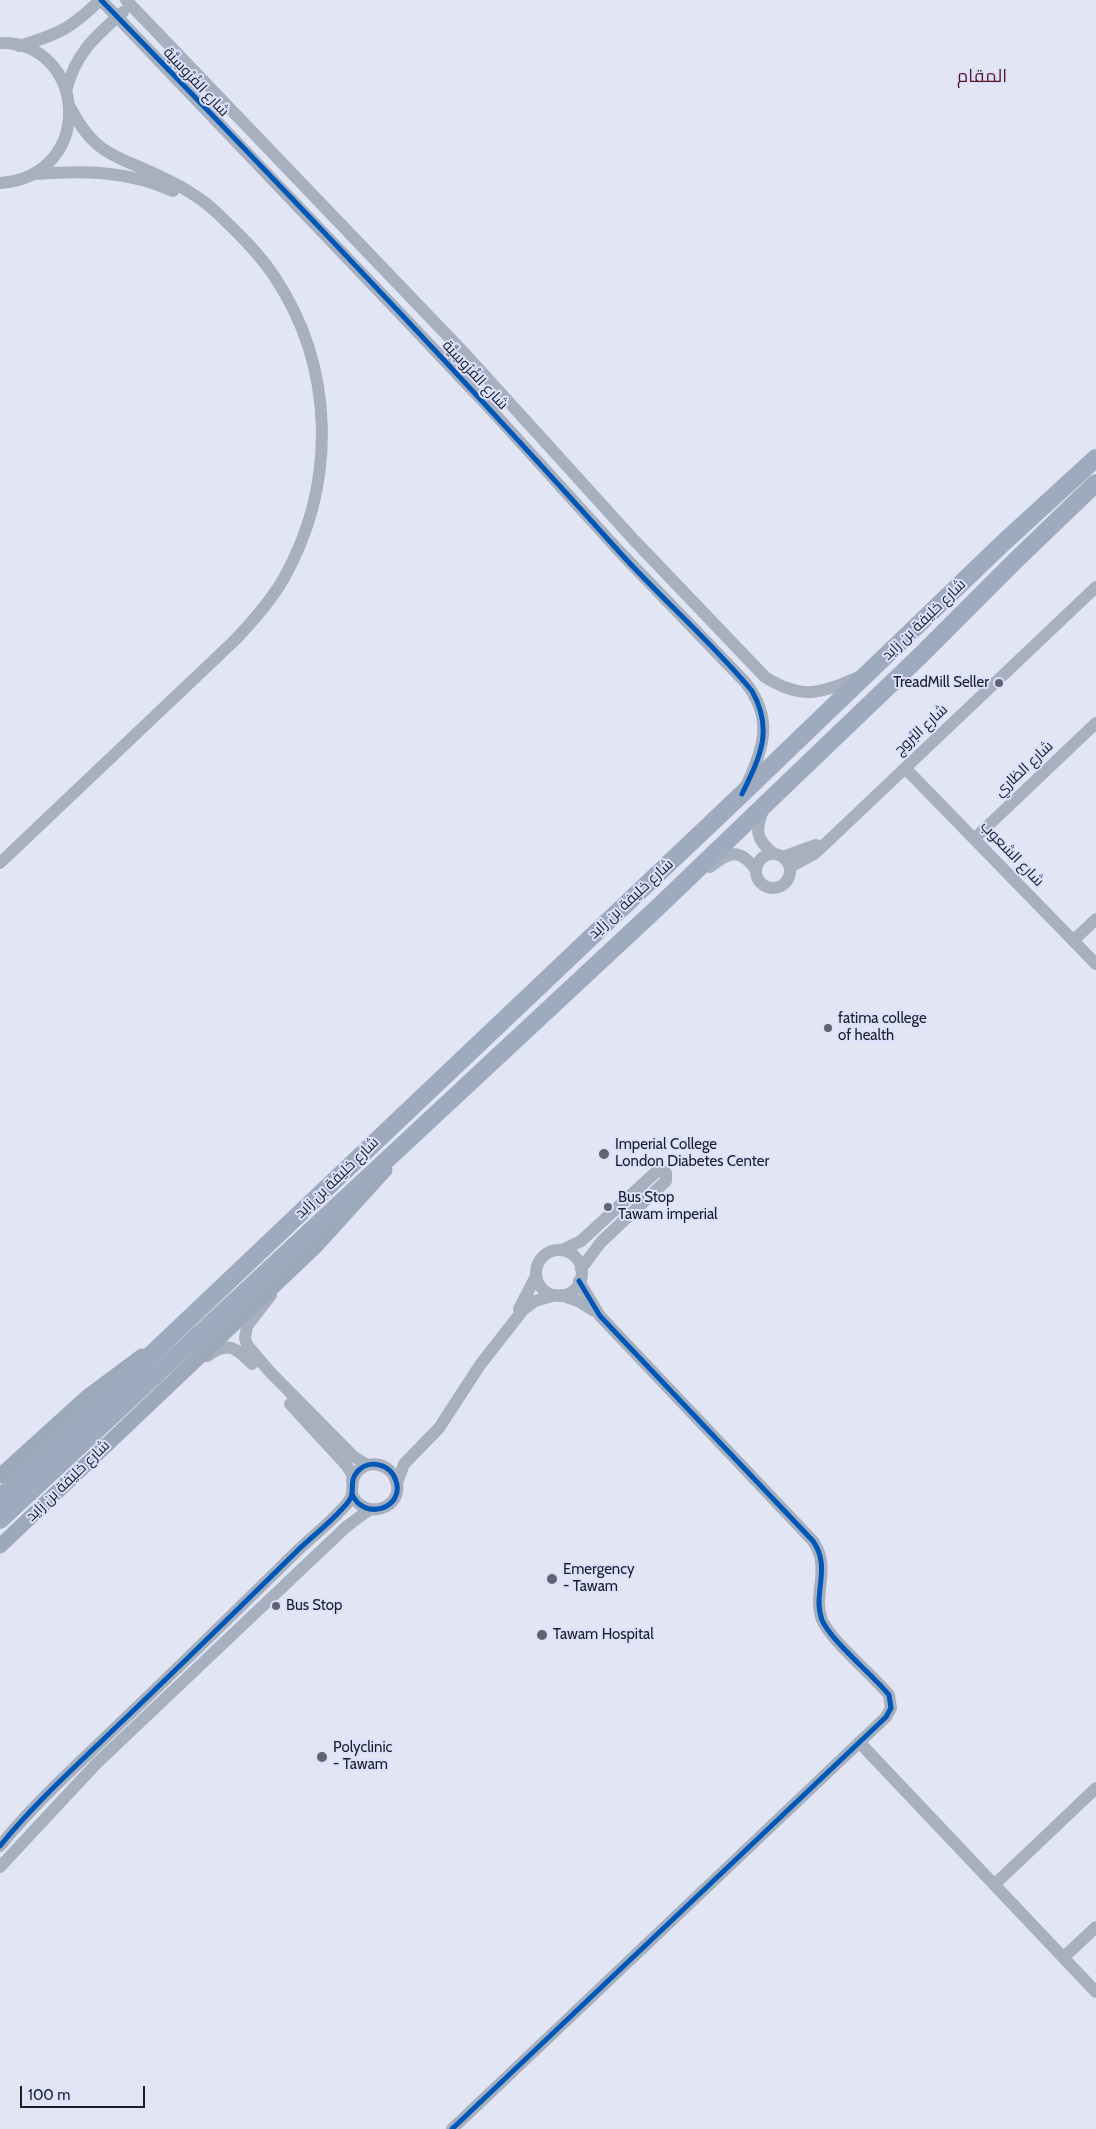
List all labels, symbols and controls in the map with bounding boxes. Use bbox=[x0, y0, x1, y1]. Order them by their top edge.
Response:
street label: شارع الفُرُوسِيَّة bbox=[159, 44, 233, 120]
district label: المقام bbox=[957, 66, 1007, 88]
street label: شارع الفُرُوسِيَّة bbox=[438, 337, 512, 413]
street label: شارع خليفة بن زايد bbox=[878, 576, 970, 664]
place label: TreadMill Seller bbox=[893, 674, 989, 692]
marker: TreadMill Seller bbox=[993, 677, 1005, 689]
street label: شارع البُروج bbox=[891, 701, 951, 759]
street label: شارع الظاري bbox=[991, 737, 1057, 801]
street label: شارع الشعوب bbox=[977, 818, 1047, 890]
street label: شارع خليفة بن زايد bbox=[585, 855, 677, 943]
place label: fatima college of health bbox=[838, 1010, 927, 1045]
marker: fatima college of health bbox=[822, 1022, 834, 1034]
street label: شارع خليفة بن زايد bbox=[291, 1134, 383, 1222]
place label: Imperial College London Diabetes Center bbox=[615, 1136, 769, 1171]
marker: Imperial College London Diabetes Center bbox=[597, 1147, 611, 1161]
place label: Bus Stop Tawam imperial bbox=[618, 1189, 718, 1224]
marker: Bus Stop Tawam imperial bbox=[602, 1201, 614, 1213]
street label: شارع خليفة بن زايد bbox=[22, 1437, 114, 1525]
place label: Emergency - Tawam bbox=[563, 1561, 635, 1596]
marker: Emergency - Tawam bbox=[545, 1572, 559, 1586]
place label: Bus Stop bbox=[286, 1597, 342, 1615]
marker: Bus Stop bbox=[270, 1600, 282, 1612]
place label: Tawam Hospital bbox=[553, 1626, 654, 1644]
marker: Tawam Hospital bbox=[535, 1628, 549, 1642]
place label: Polyclinic - Tawam bbox=[333, 1739, 392, 1774]
marker: Polyclinic - Tawam bbox=[315, 1750, 329, 1764]
scale bar bbox=[22, 2076, 148, 2108]
text: 100 m bbox=[28, 2086, 70, 2104]

